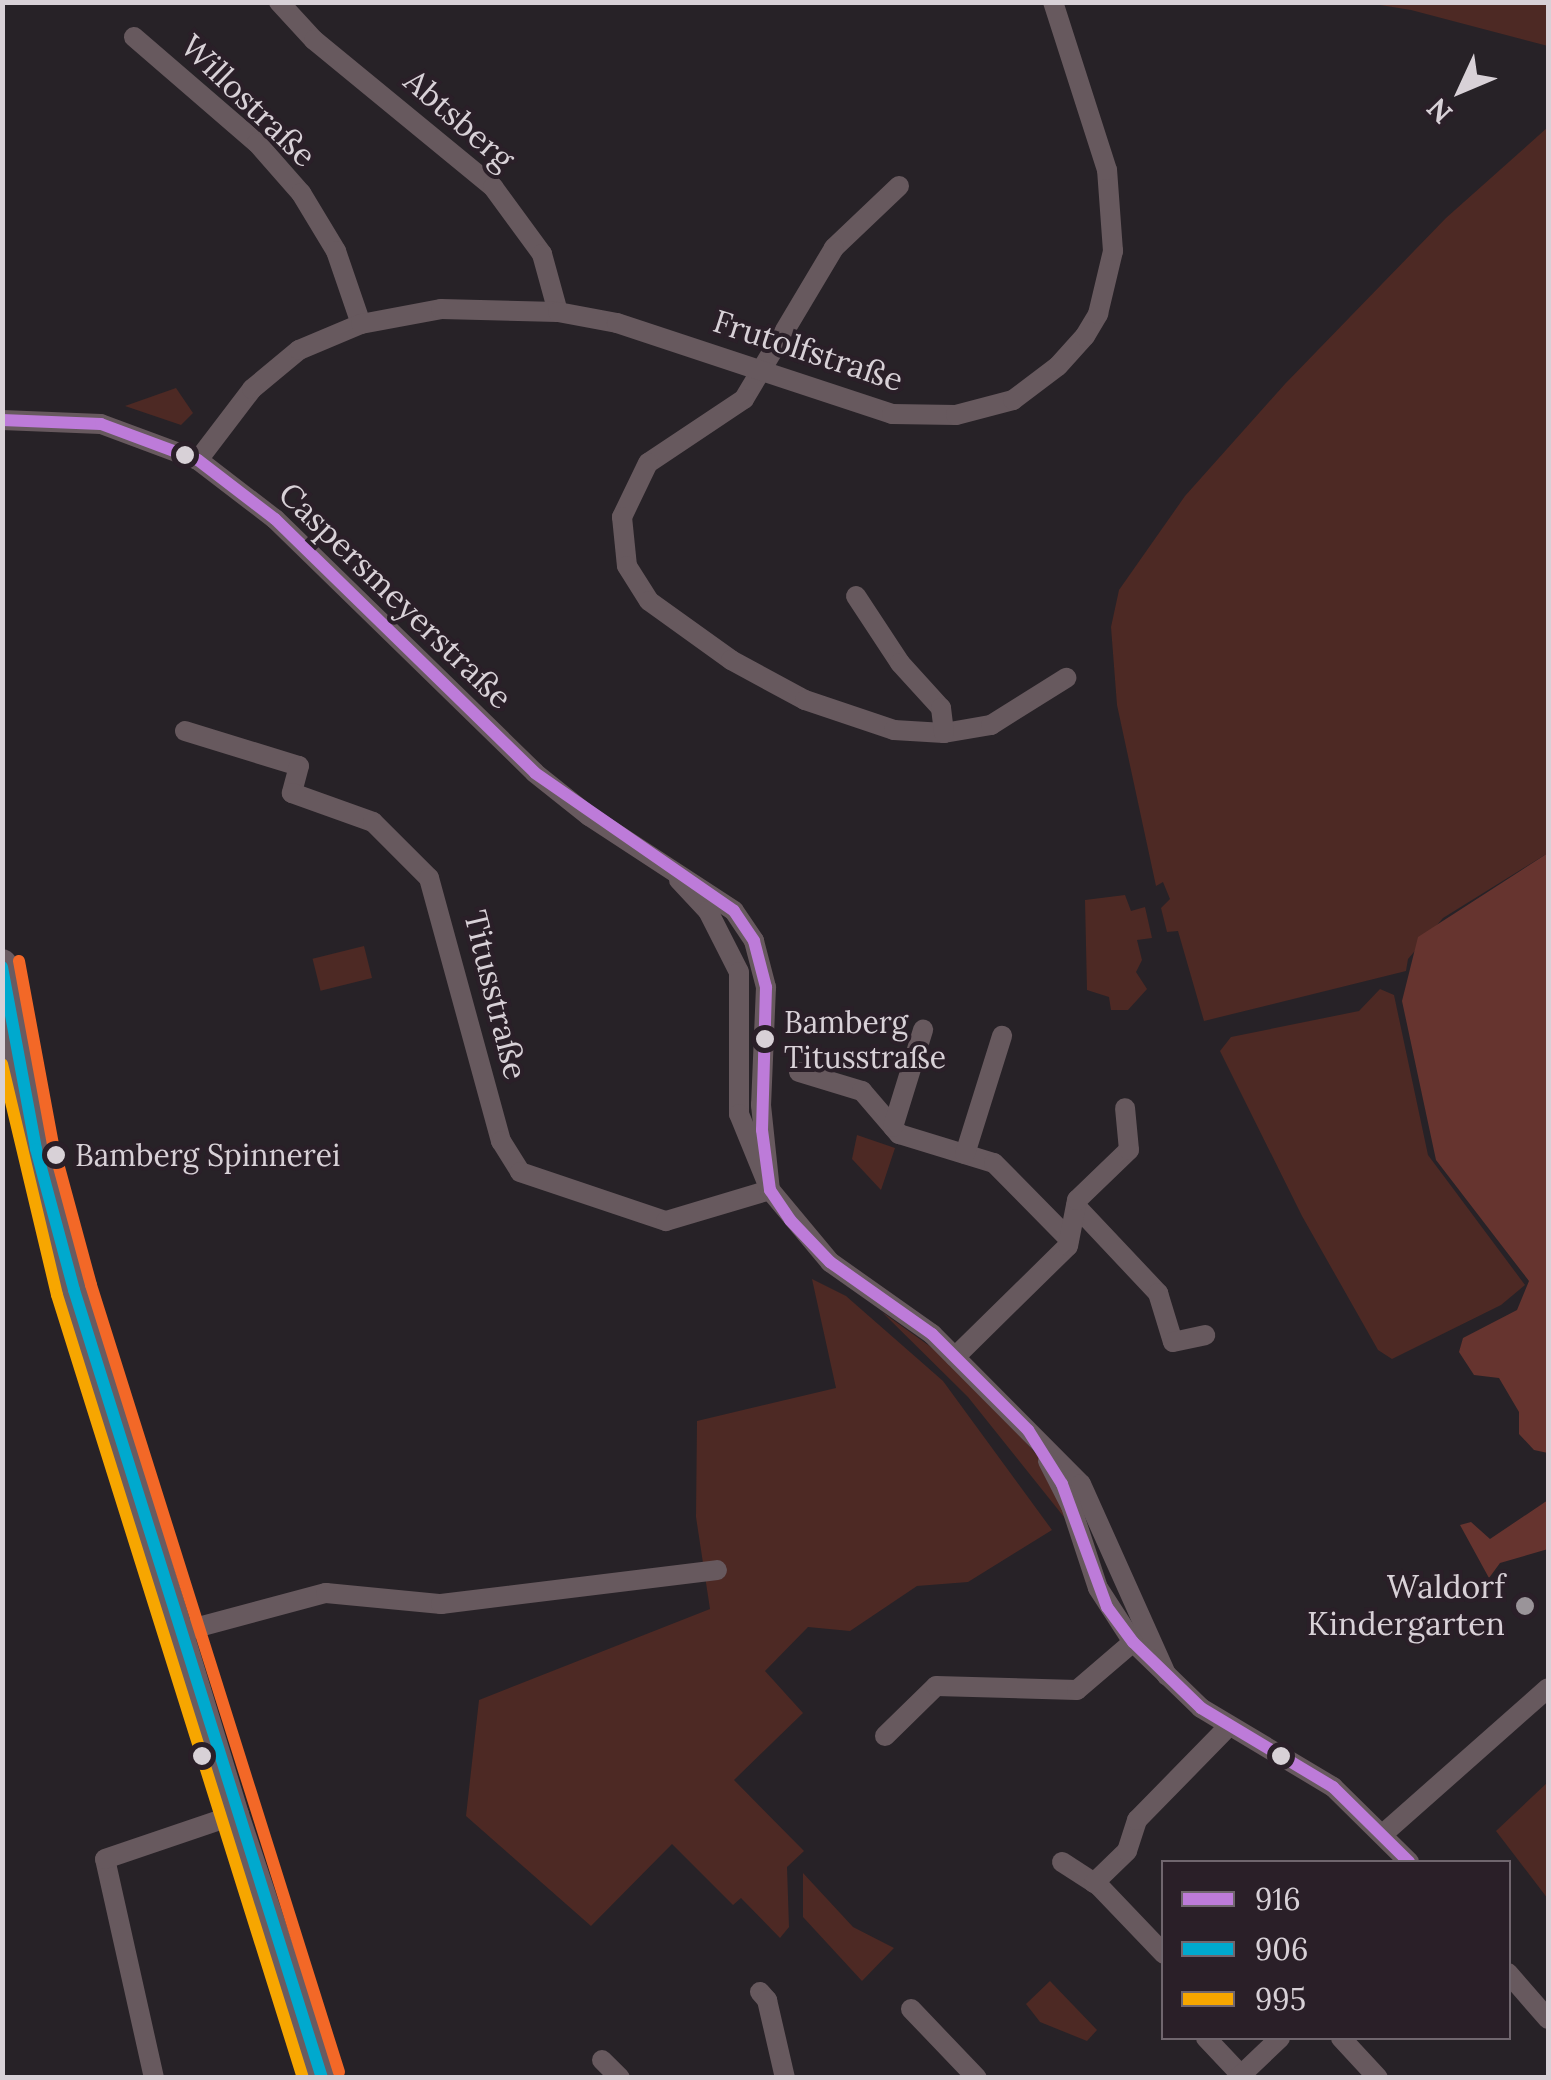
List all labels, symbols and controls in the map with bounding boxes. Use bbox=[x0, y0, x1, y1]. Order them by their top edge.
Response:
street label: Willostraße bbox=[172, 27, 324, 175]
north arrow bbox=[1411, 40, 1511, 140]
street label: Abtsberg bbox=[396, 62, 522, 178]
text: N bbox=[1419, 91, 1460, 131]
street label: Frutolfstraße bbox=[708, 302, 908, 400]
unlabelled marker bbox=[175, 445, 195, 465]
street label: Caspersmeyerstraße bbox=[271, 475, 519, 717]
street label: Titusstraße bbox=[455, 907, 535, 1083]
place label: Bamberg Titusstraße bbox=[784, 1004, 946, 1074]
marker: Bamberg Titusstraße bbox=[755, 1029, 775, 1049]
place label: Bamberg Spinnerei bbox=[75, 1137, 340, 1173]
marker: Bamberg Spinnerei bbox=[46, 1145, 66, 1165]
place label: Waldorf Kindergarten bbox=[1307, 1569, 1505, 1644]
marker: Waldorf Kindergarten bbox=[1514, 1595, 1536, 1617]
unlabelled marker bbox=[192, 1746, 212, 1766]
unlabelled marker bbox=[1271, 1746, 1291, 1766]
legend bbox=[1161, 1860, 1511, 2040]
text: 916 bbox=[1255, 1880, 1301, 1918]
text: 906 bbox=[1255, 1930, 1308, 1968]
text: 995 bbox=[1255, 1980, 1306, 2018]

